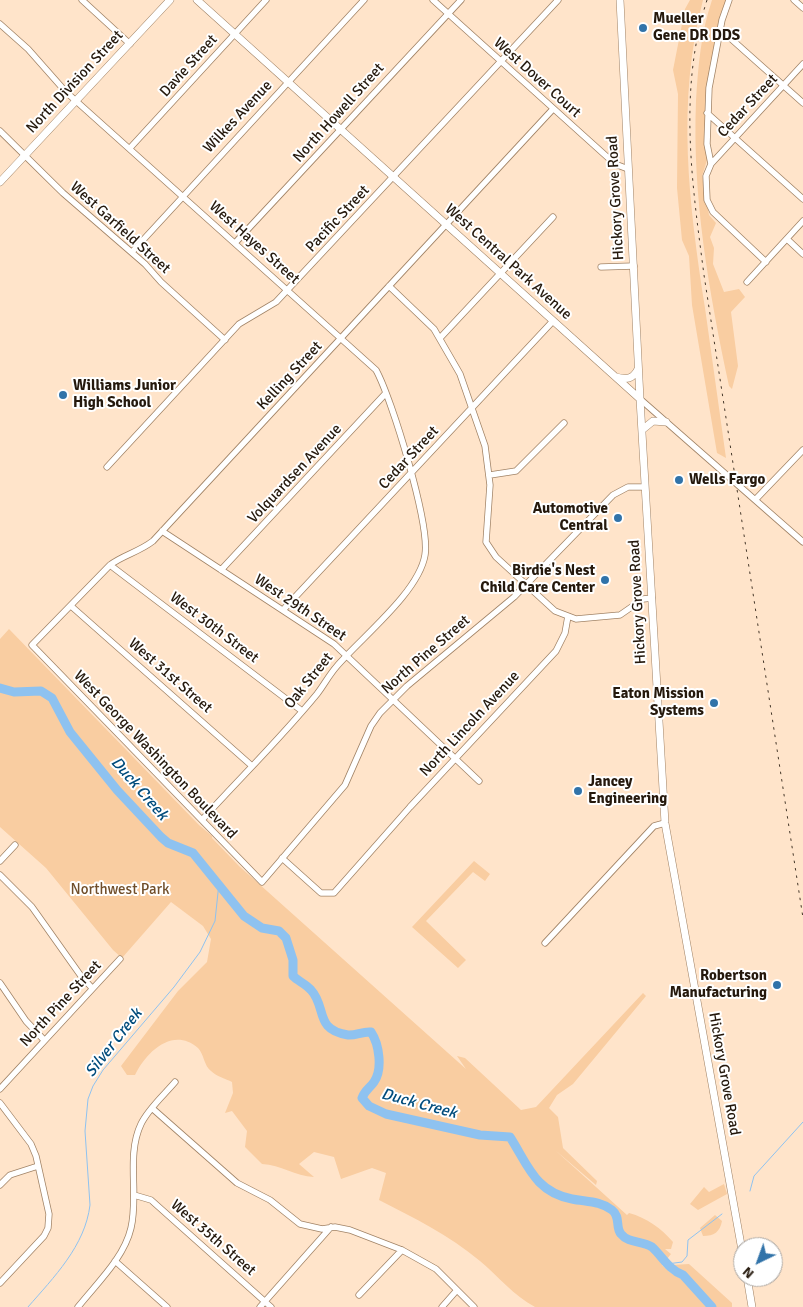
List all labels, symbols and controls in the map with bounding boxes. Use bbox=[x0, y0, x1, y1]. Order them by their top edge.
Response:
place label: Mueller Gene DR DDS bbox=[653, 10, 740, 45]
marker: Mueller Gene DR DDS bbox=[637, 22, 649, 34]
street label: North Division Street bbox=[23, 27, 127, 137]
street label: Davie Street bbox=[156, 31, 222, 101]
street label: West Dover Court bbox=[490, 34, 584, 122]
street label: North Howell Street bbox=[290, 60, 388, 166]
street label: Cedar Street bbox=[714, 71, 782, 141]
street label: Wilkes Avenue bbox=[200, 77, 276, 157]
street label: Hickory Grove Road bbox=[604, 135, 628, 261]
street label: West Garfield Street bbox=[66, 178, 174, 278]
street label: Pacific Street bbox=[302, 182, 374, 256]
street label: West Hayes Street bbox=[205, 198, 303, 288]
street label: West Central Park Avenue bbox=[441, 200, 575, 324]
street label: Kelling Street bbox=[254, 338, 326, 414]
place label: Williams Junior High School bbox=[73, 377, 176, 412]
marker: Williams Junior High School bbox=[57, 389, 69, 401]
street label: Volquardsen Avenue bbox=[244, 421, 346, 527]
street label: Cedar Street bbox=[375, 423, 443, 493]
place label: Wells Fargo bbox=[689, 471, 765, 489]
marker: Wells Fargo bbox=[673, 474, 685, 486]
place label: Automotive Central bbox=[533, 500, 608, 535]
marker: Automotive Central bbox=[612, 512, 624, 524]
street label: Hickory Grove Road bbox=[626, 539, 650, 665]
place label: Birdie's Nest Child Care Center bbox=[480, 562, 595, 597]
street label: West 29th Street bbox=[251, 571, 349, 645]
marker: Birdie's Nest Child Care Center bbox=[599, 574, 611, 586]
street label: West 30th Street bbox=[166, 589, 262, 667]
street label: North Pine Street bbox=[378, 612, 474, 698]
street label: West 31st Street bbox=[124, 635, 216, 717]
street label: Oak Street bbox=[281, 649, 337, 713]
street label: West George Washington Boulevard bbox=[70, 667, 240, 843]
street label: North Lincoln Avenue bbox=[416, 667, 524, 781]
place label: Eaton Mission Systems bbox=[612, 685, 704, 720]
marker: Eaton Mission Systems bbox=[708, 697, 720, 709]
water label: Duck Creek bbox=[106, 753, 172, 825]
place label: Jancey Engineering bbox=[588, 773, 667, 808]
marker: Jancey Engineering bbox=[572, 785, 584, 797]
park label: Northwest Park bbox=[70, 881, 170, 899]
street label: North Pine Street bbox=[17, 957, 105, 1051]
place label: Robertson Manufacturing bbox=[669, 967, 767, 1002]
marker: Robertson Manufacturing bbox=[771, 979, 783, 991]
water label: Silver Creek bbox=[81, 1005, 147, 1081]
street label: Hickory Grove Road bbox=[704, 1011, 744, 1137]
water label: Duck Creek bbox=[379, 1085, 459, 1123]
street label: West 35th Street bbox=[167, 1196, 259, 1280]
north arrow bbox=[733, 1237, 783, 1287]
text: N bbox=[739, 1263, 758, 1282]

